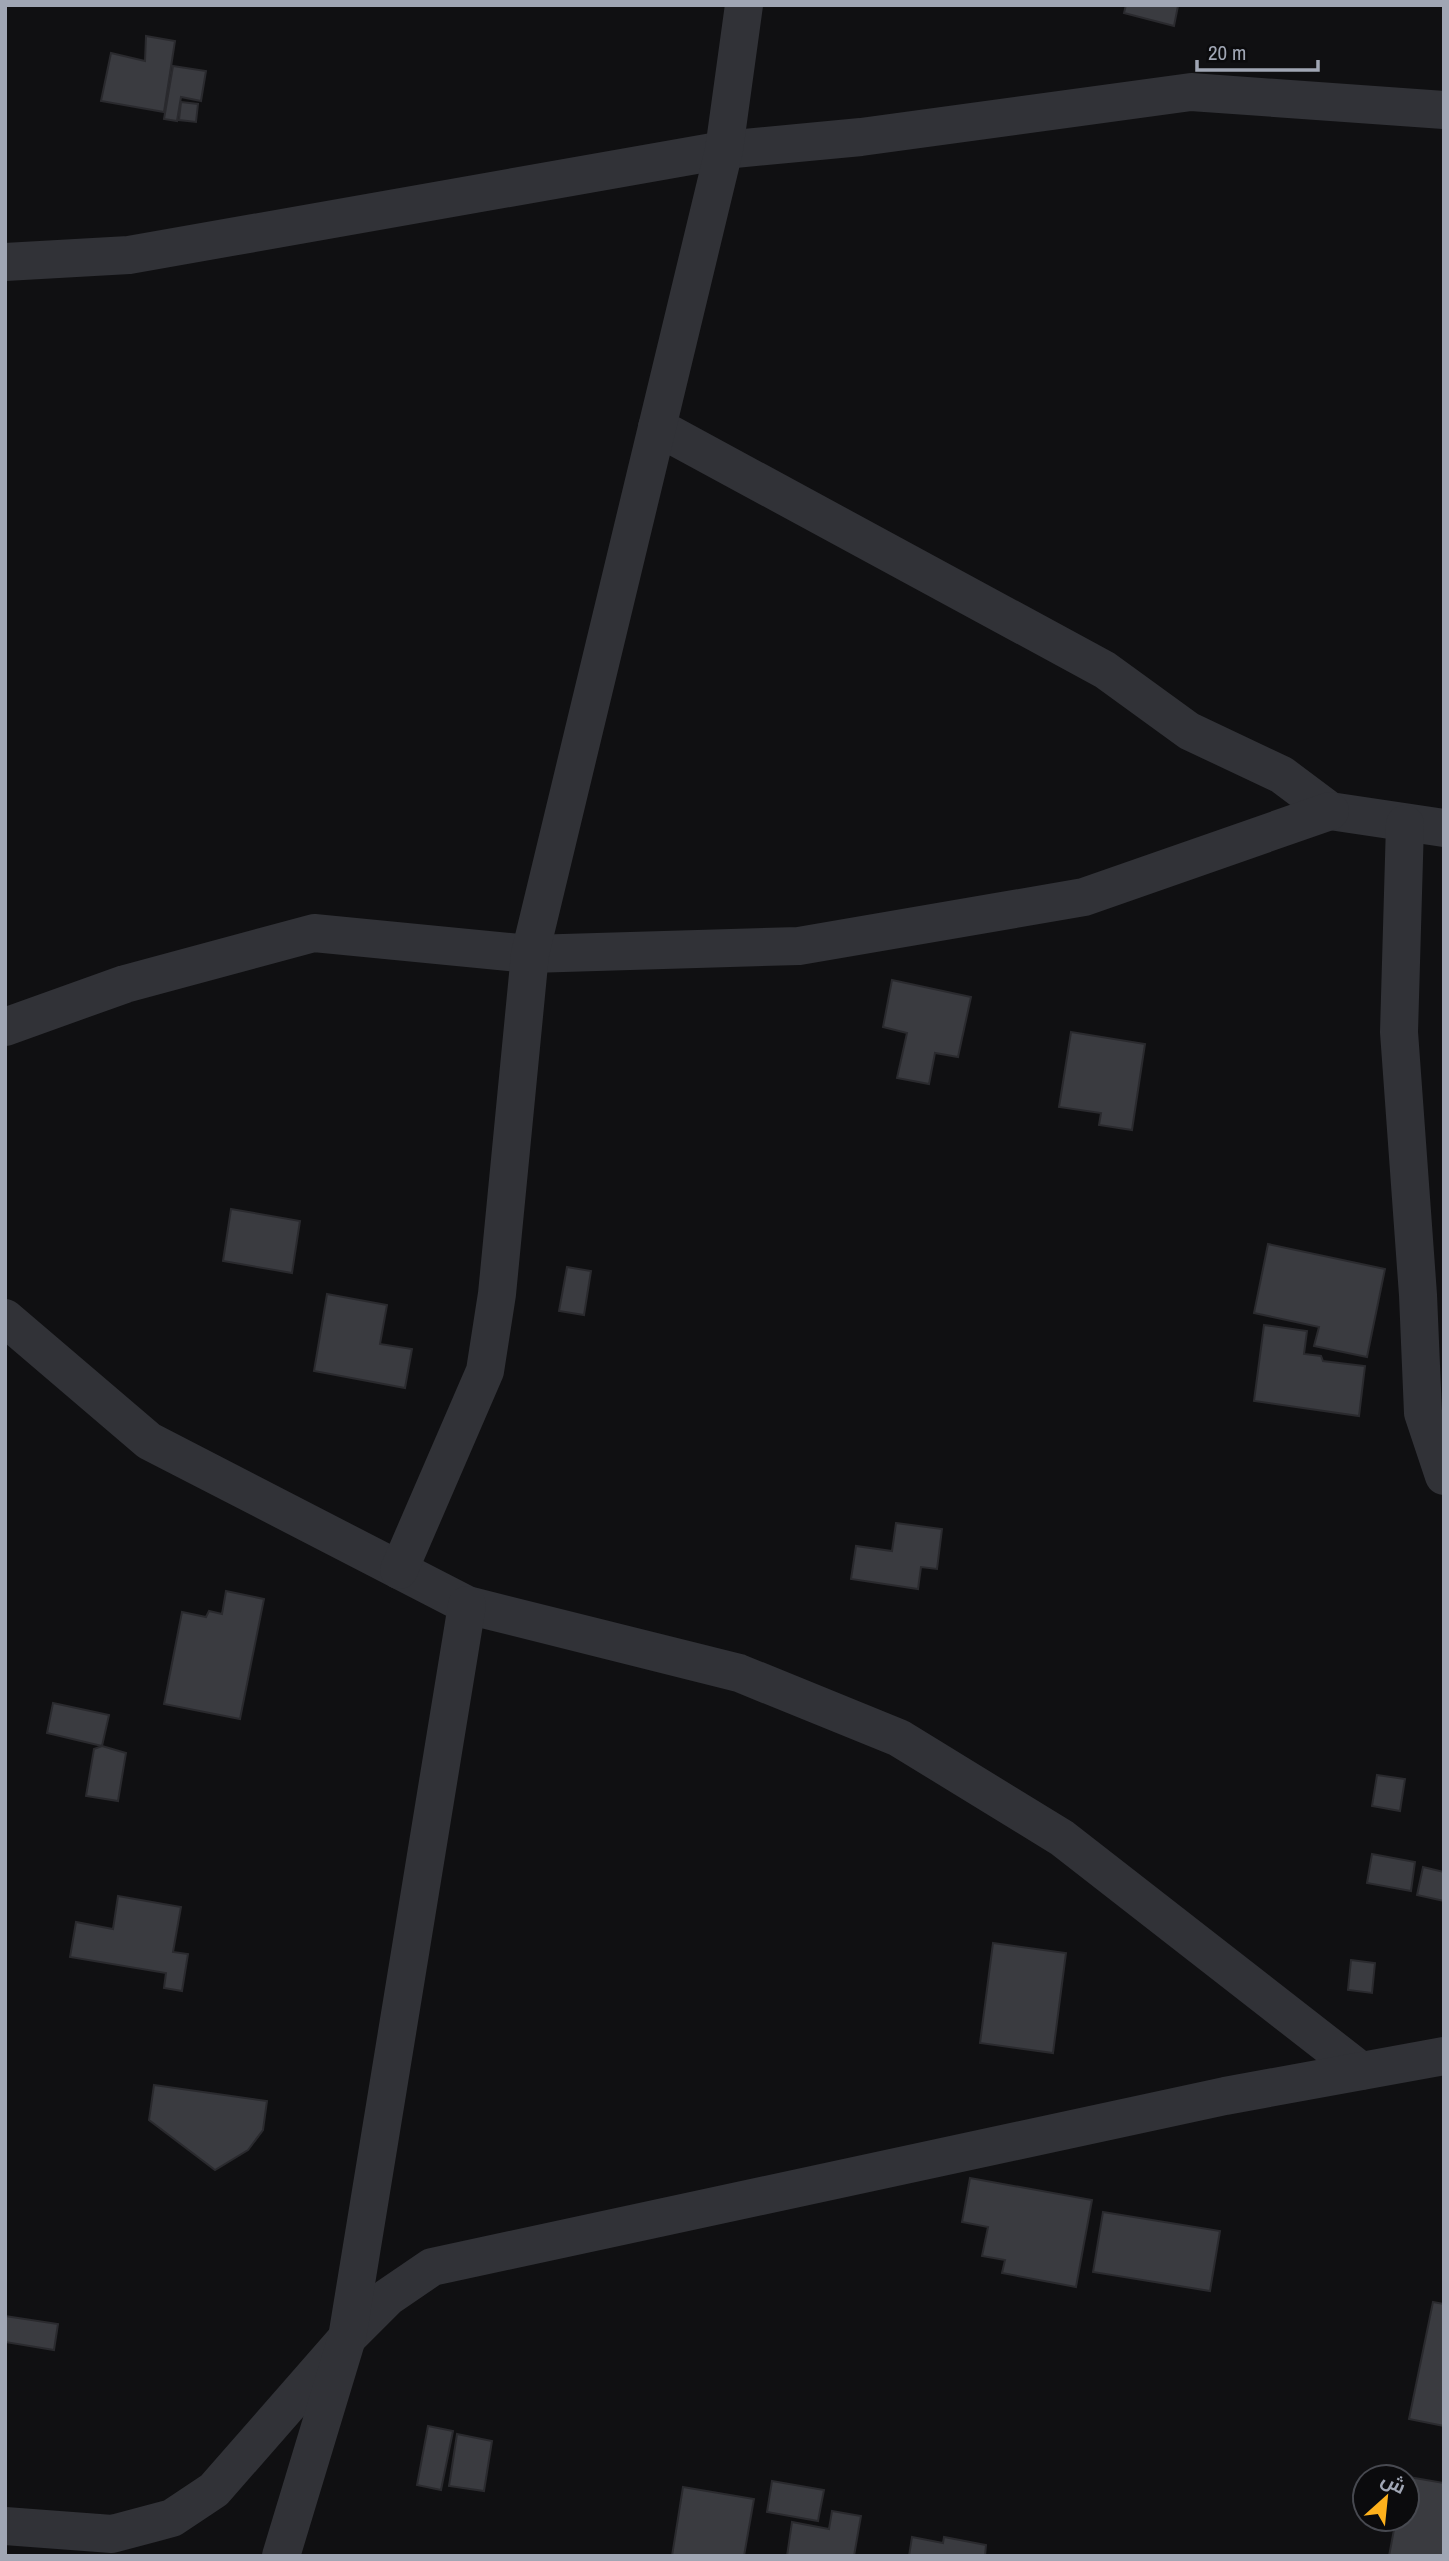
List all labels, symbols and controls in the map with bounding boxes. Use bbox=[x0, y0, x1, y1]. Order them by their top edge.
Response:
scale bar bbox=[1197, 28, 1318, 72]
text: 20 m bbox=[1208, 38, 1246, 67]
north arrow bbox=[1351, 2463, 1421, 2533]
text: ش bbox=[1377, 2466, 1410, 2500]

